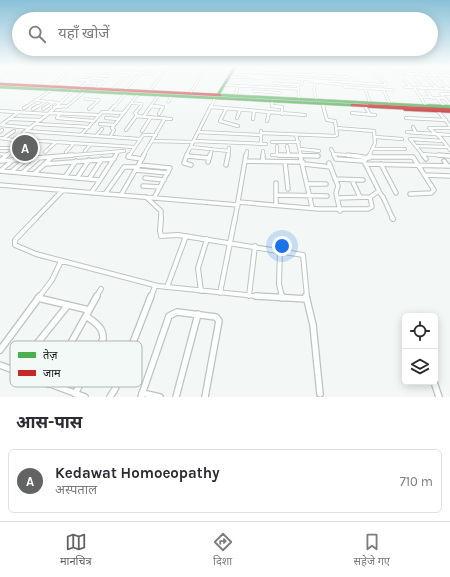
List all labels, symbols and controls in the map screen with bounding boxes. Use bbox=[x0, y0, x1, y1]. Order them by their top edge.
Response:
search box bbox=[12, 12, 438, 56]
icon: search bbox=[26, 23, 48, 45]
text: यहाँ खोजें bbox=[58, 24, 109, 42]
pin: A bbox=[12, 133, 38, 163]
your location bbox=[272, 236, 292, 256]
map controls bbox=[402, 313, 438, 385]
button: locate bbox=[402, 313, 438, 349]
legend bbox=[10, 341, 142, 387]
text: तेज़ bbox=[43, 349, 58, 362]
button: layers bbox=[402, 349, 438, 385]
text: जाम bbox=[43, 367, 61, 380]
text: आस-पास bbox=[16, 412, 82, 432]
text: Kedawat Homoeopathy bbox=[55, 464, 220, 482]
text: A bbox=[26, 474, 34, 489]
text: 710 m bbox=[400, 474, 433, 489]
text: अस्पताल bbox=[55, 482, 97, 497]
tab: मानचित्र bbox=[60, 531, 91, 569]
tab: दिशा bbox=[212, 531, 234, 569]
tab: सहेजे गए bbox=[354, 531, 390, 569]

